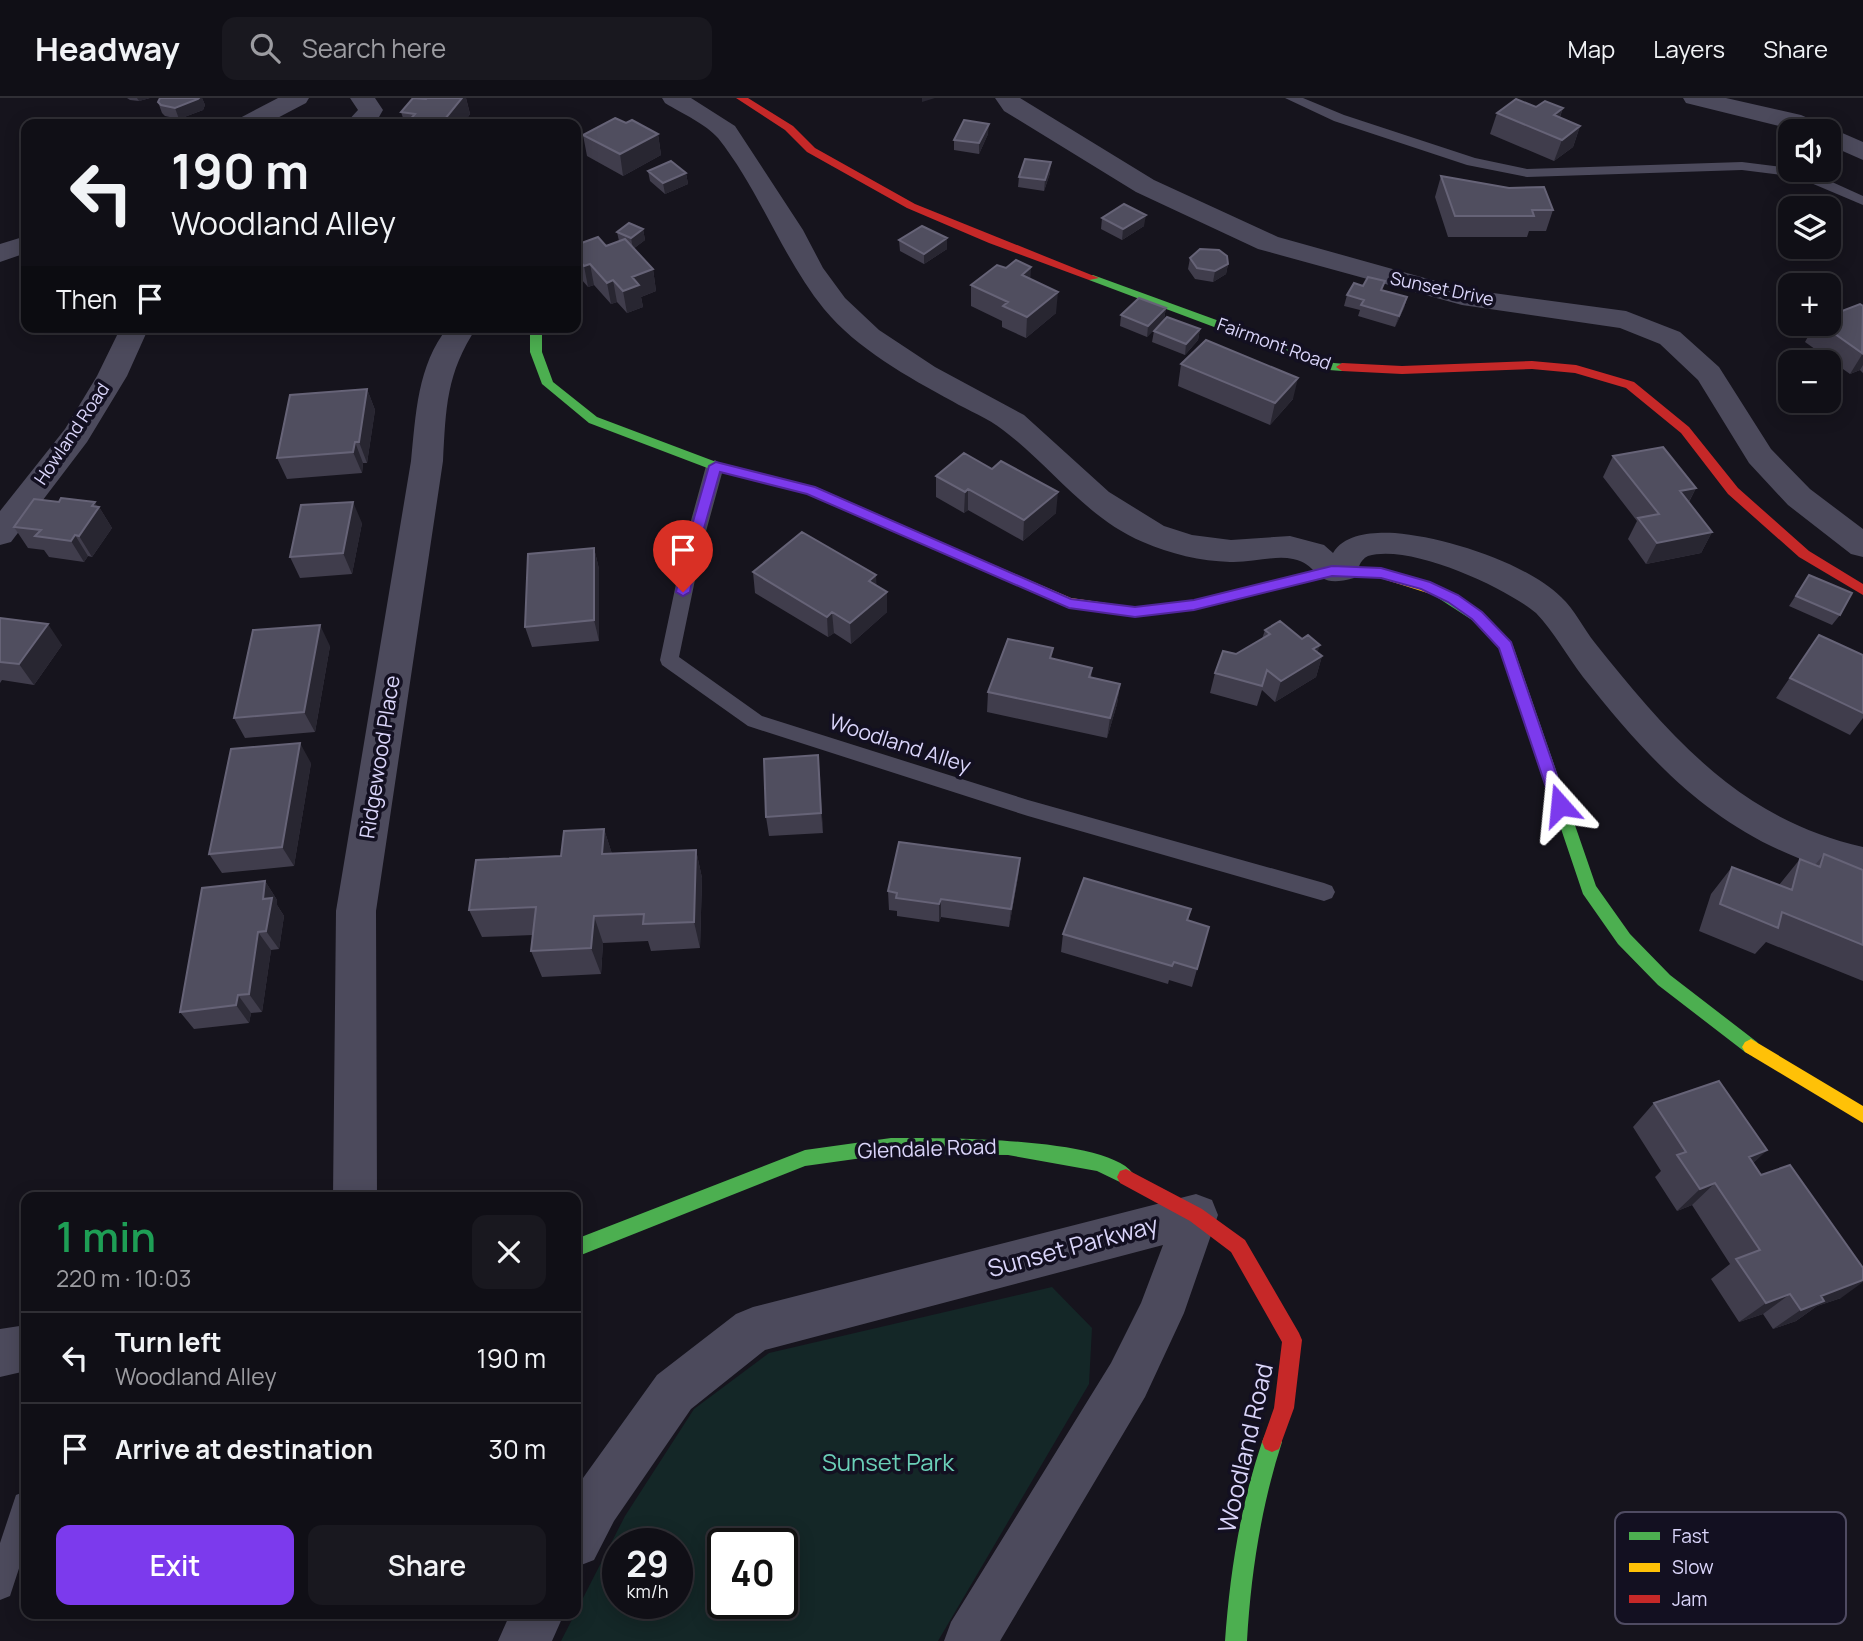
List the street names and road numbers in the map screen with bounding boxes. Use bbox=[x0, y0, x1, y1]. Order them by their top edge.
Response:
street label: Sunset Drive bbox=[1388, 265, 1496, 311]
street label: Fairmont Road bbox=[1214, 311, 1335, 375]
street label: Howland Road bbox=[28, 378, 114, 489]
street label: Ridgewood Place bbox=[352, 673, 406, 840]
street label: Woodland Alley bbox=[826, 707, 975, 779]
street label: Glendale Road bbox=[857, 1132, 997, 1164]
street label: Sunset Parkway bbox=[984, 1207, 1162, 1284]
street label: Woodland Road bbox=[1209, 1360, 1280, 1535]

